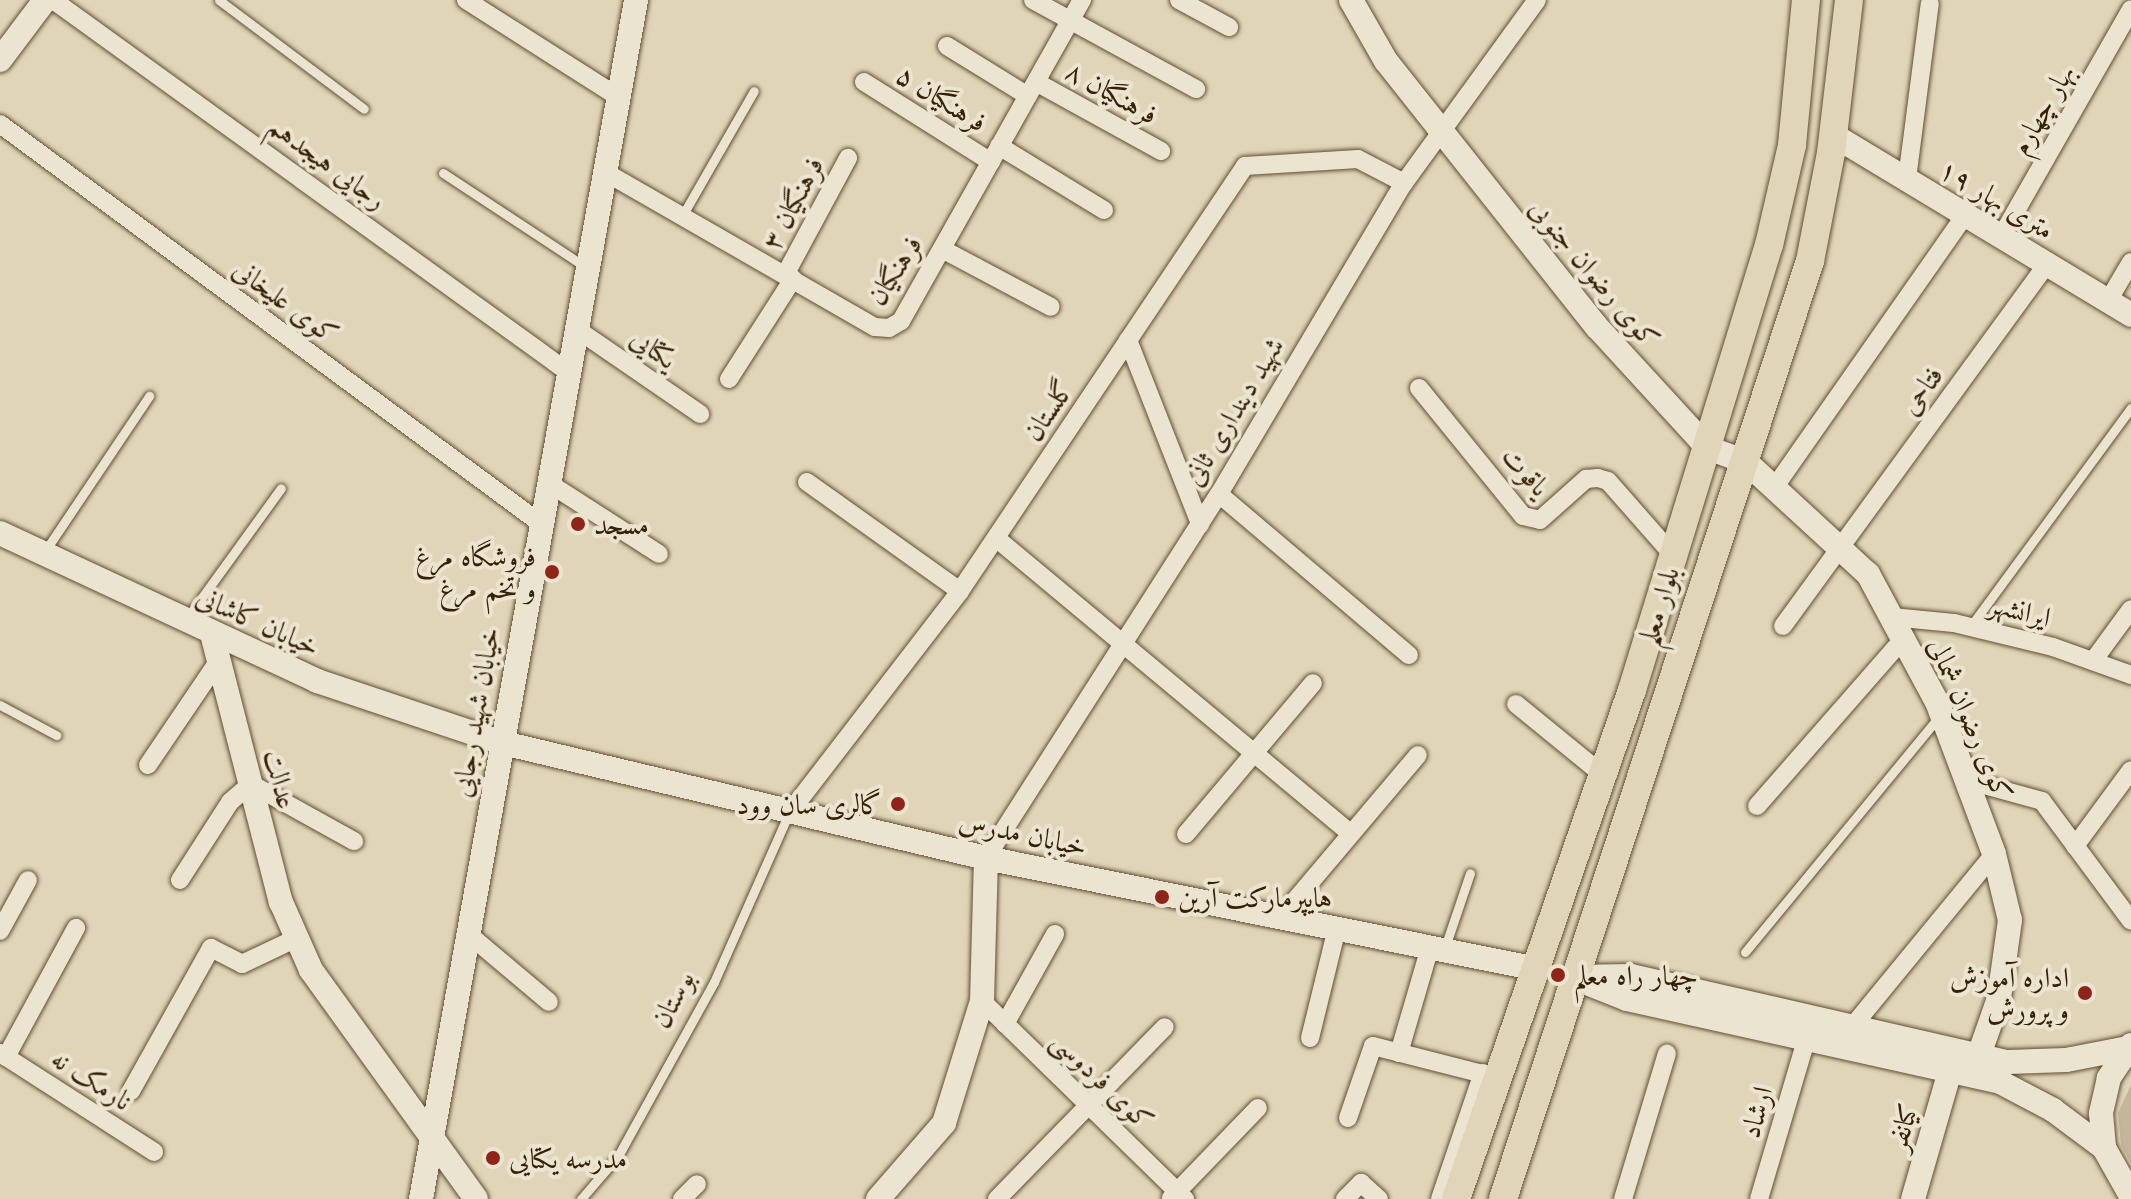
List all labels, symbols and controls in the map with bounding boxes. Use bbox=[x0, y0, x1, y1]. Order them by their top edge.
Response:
street label: فرهنگیان ۸ bbox=[1060, 53, 1164, 131]
street label: فرهنگیان ۵ bbox=[891, 57, 993, 139]
street label: بهار چهارم bbox=[2003, 58, 2081, 160]
street label: رجایی هیجدهم bbox=[263, 108, 393, 216]
street label: فرهنگیان ۳ bbox=[754, 151, 830, 255]
street label: ۱۹ متری بهار bbox=[1934, 152, 2060, 246]
street label: کوی رضوان جنوبی bbox=[1523, 191, 1667, 355]
street label: فرهنگیان bbox=[859, 229, 929, 311]
street label: کوی علیخانی bbox=[227, 252, 345, 350]
street label: یکتایی bbox=[624, 320, 684, 376]
street label: شهید دینداری ثانی bbox=[1176, 331, 1290, 491]
street label: فتاحی bbox=[1892, 359, 1950, 421]
street label: گلستان bbox=[1015, 373, 1081, 447]
street label: یاقوت bbox=[1495, 439, 1557, 503]
place label: مسجد bbox=[594, 507, 649, 541]
marker: مسجد bbox=[569, 515, 587, 533]
place label: فروشگاه مرغ و تخم مرغ bbox=[415, 539, 536, 605]
street label: بلوار معلم bbox=[1630, 562, 1686, 650]
marker: فروشگاه مرغ و تخم مرغ bbox=[543, 563, 561, 581]
street label: خیابان کاشانی bbox=[191, 579, 325, 663]
street label: ایرانشهر bbox=[1986, 586, 2054, 634]
street label: خیابان شهید رجایی bbox=[444, 624, 506, 800]
street label: کوی رضوان شمالی bbox=[1922, 633, 2020, 805]
street label: عدالت bbox=[257, 746, 305, 812]
place label: گالری سان وود bbox=[736, 787, 882, 821]
marker: گالری سان وود bbox=[889, 795, 907, 813]
street label: خیابان مدرس bbox=[956, 803, 1090, 863]
place label: هایپرمارکت آرین bbox=[1178, 880, 1332, 914]
marker: هایپرمارکت آرین bbox=[1153, 888, 1171, 906]
place label: چهار راه معلم bbox=[1574, 958, 1698, 992]
place label: اداره آموزش و پرورش bbox=[1950, 960, 2069, 1026]
street label: بوستان bbox=[643, 965, 701, 1033]
marker: چهار راه معلم bbox=[1549, 966, 1567, 984]
marker: اداره آموزش و پرورش bbox=[2076, 984, 2094, 1002]
street label: کوی فردوسی bbox=[1045, 1023, 1161, 1137]
street label: نارمک نه bbox=[46, 1041, 138, 1117]
street label: ارشاد bbox=[1733, 1082, 1779, 1142]
street label: کیانفر bbox=[1879, 1099, 1925, 1155]
place label: مدرسه یکتایی bbox=[509, 1141, 627, 1175]
marker: مدرسه یکتایی bbox=[484, 1149, 502, 1167]

